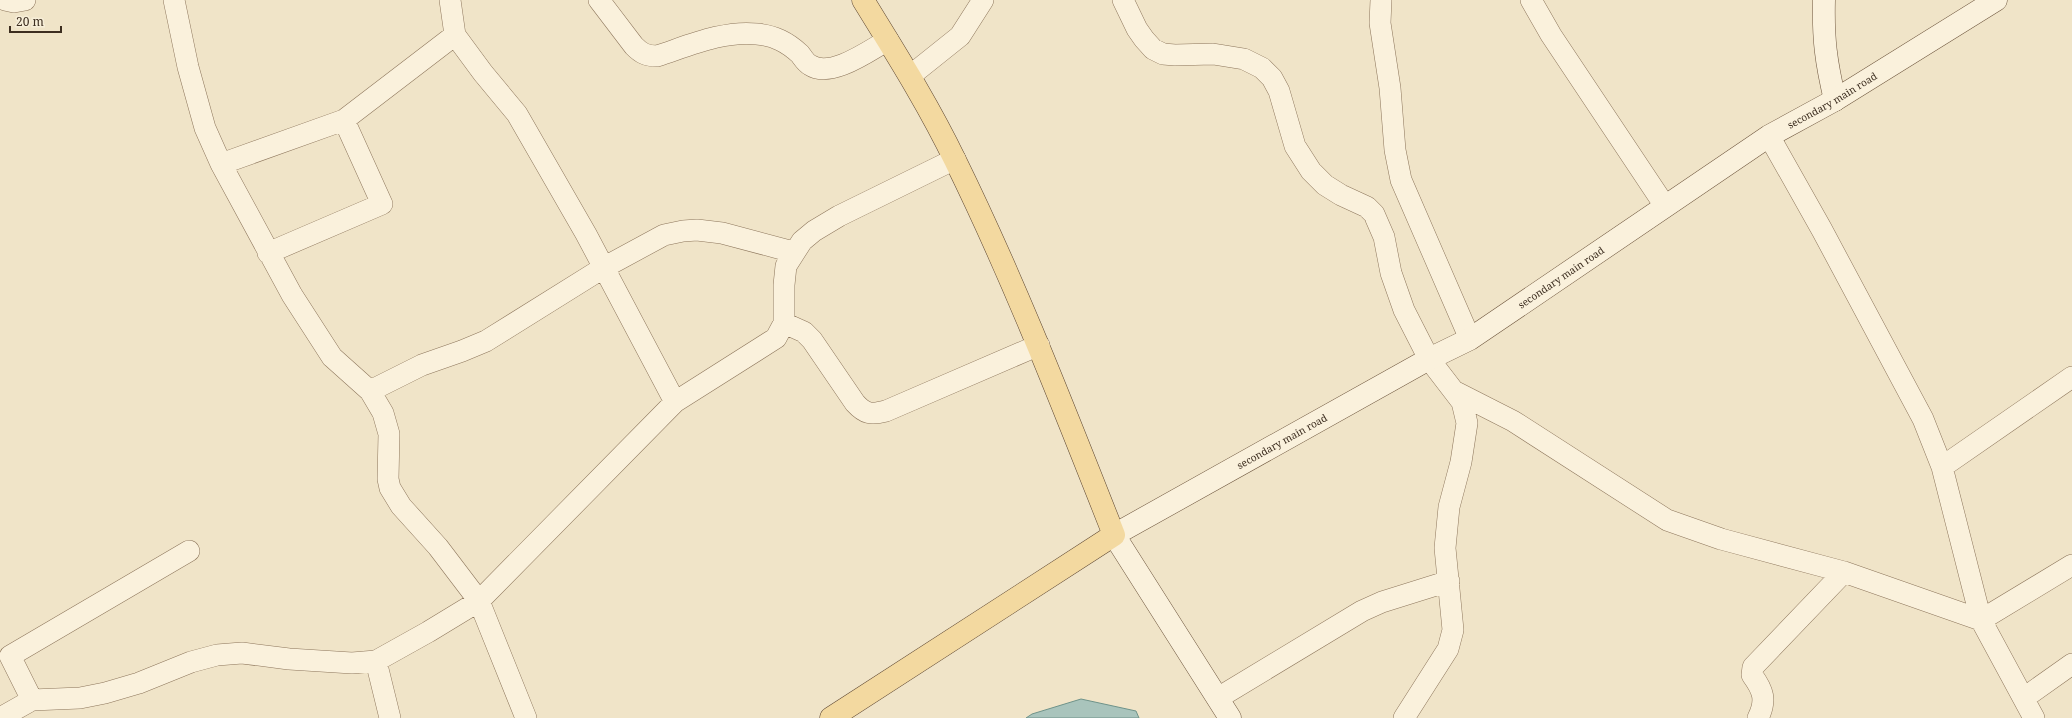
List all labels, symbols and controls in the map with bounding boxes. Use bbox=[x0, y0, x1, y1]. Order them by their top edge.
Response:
scale bar bbox=[10, 8, 61, 34]
text: 20 m bbox=[16, 13, 44, 30]
street label: secondary main road bbox=[1785, 69, 1879, 132]
street label: secondary main road bbox=[1515, 243, 1607, 312]
street label: secondary main road bbox=[1234, 410, 1330, 472]

